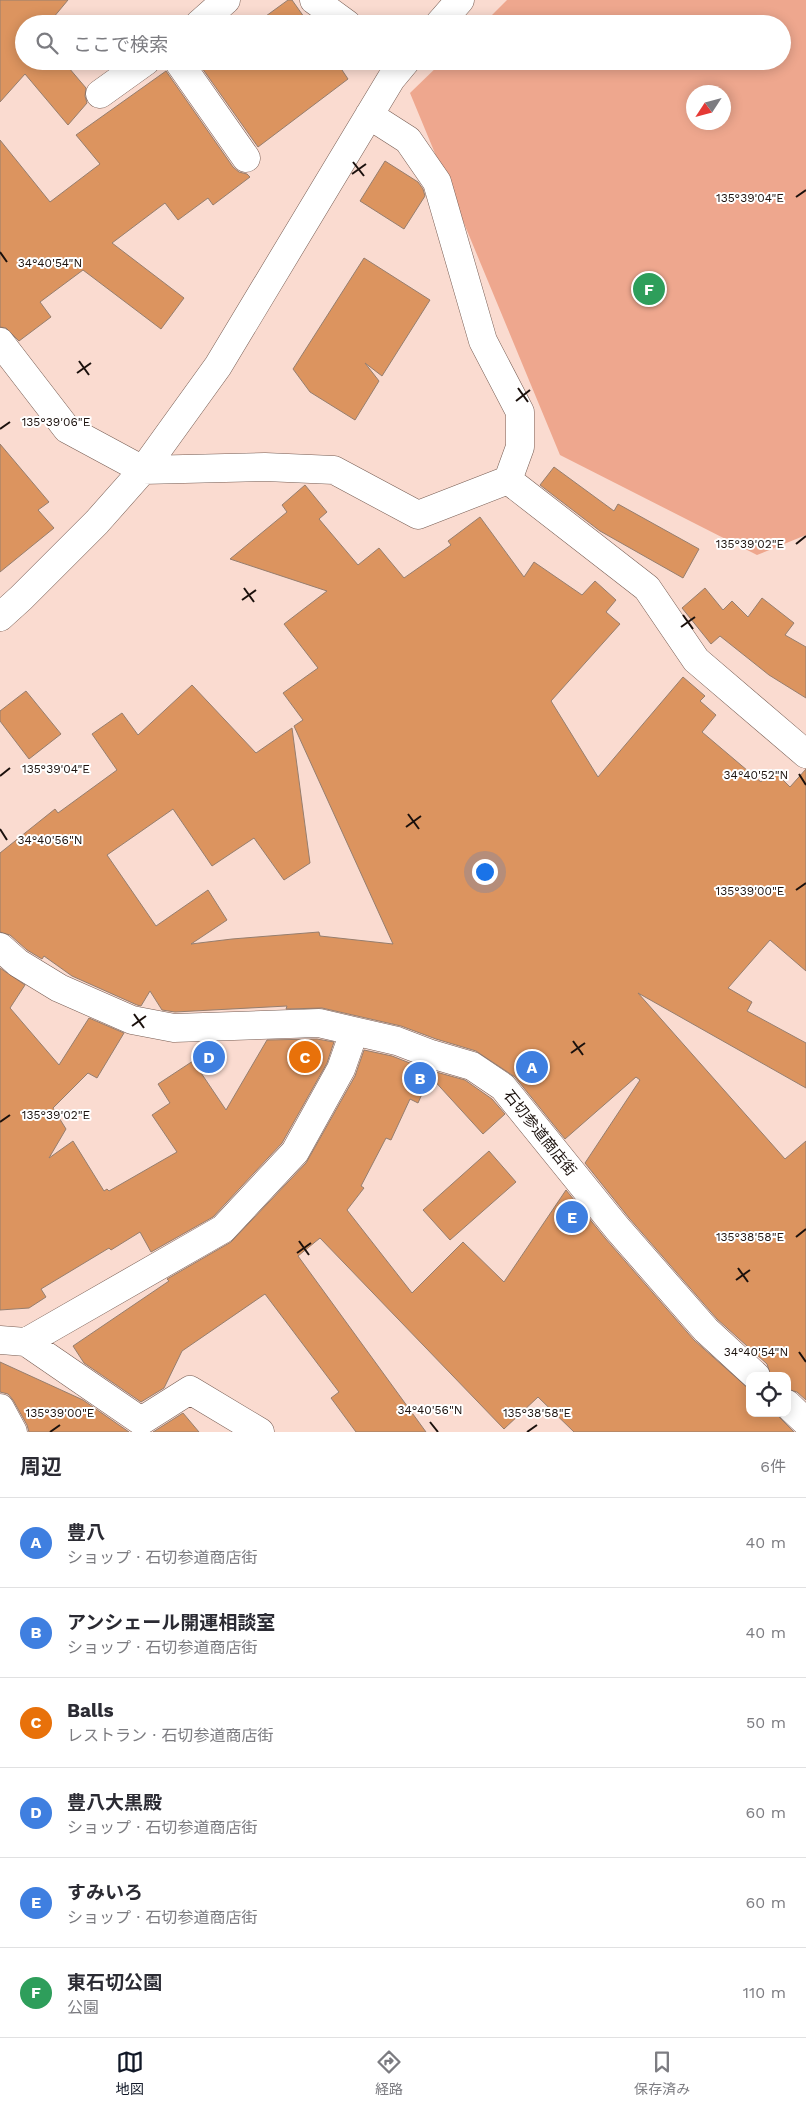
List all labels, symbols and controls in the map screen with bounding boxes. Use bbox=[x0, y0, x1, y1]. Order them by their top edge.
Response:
search box bbox=[15, 15, 791, 70]
icon: search bbox=[33, 29, 61, 57]
text: ここで検索 bbox=[73, 33, 168, 56]
north arrow bbox=[686, 85, 731, 130]
text: 135°39'04"E bbox=[716, 191, 784, 205]
text: 34°40'54"N bbox=[18, 256, 82, 270]
pin: F bbox=[633, 270, 665, 308]
text: 135°39'06"E bbox=[22, 415, 91, 429]
text: 135°39'02"E bbox=[716, 537, 785, 551]
text: 135°39'04"E bbox=[22, 762, 90, 776]
text: 34°40'52"N bbox=[724, 768, 788, 782]
text: 34°40'56"N bbox=[17, 833, 83, 847]
your location bbox=[472, 859, 498, 885]
text: 135°39'00"E bbox=[716, 884, 785, 898]
pin: D bbox=[193, 1038, 225, 1076]
pin: C bbox=[289, 1038, 321, 1076]
pin: A bbox=[516, 1048, 548, 1086]
pin: B bbox=[404, 1059, 436, 1097]
street label: 石切参道商店街 bbox=[500, 1087, 580, 1179]
text: 135°39'02"E bbox=[22, 1108, 91, 1122]
pin: E bbox=[556, 1198, 588, 1236]
text: 135°38'58"E bbox=[716, 1230, 784, 1244]
text: 34°40'54"N bbox=[724, 1345, 788, 1359]
map controls bbox=[746, 1372, 791, 1417]
button: locate bbox=[746, 1372, 791, 1417]
text: 34°40'56"N bbox=[397, 1403, 463, 1417]
text: 135°39'00"E bbox=[26, 1406, 95, 1420]
text: 135°38'58"E bbox=[503, 1406, 571, 1420]
text: 周辺 bbox=[20, 1454, 62, 1479]
text: 6件 bbox=[760, 1457, 786, 1476]
text: 豊八 bbox=[67, 1521, 105, 1544]
text: A bbox=[31, 1533, 41, 1552]
text: 40 m bbox=[746, 1533, 786, 1552]
text: ショップ · 石切参道商店街 bbox=[67, 1548, 258, 1567]
text: アンシェール開運相談室 bbox=[67, 1611, 275, 1634]
text: B bbox=[31, 1623, 41, 1642]
text: 40 m bbox=[746, 1623, 786, 1642]
text: ショップ · 石切参道商店街 bbox=[67, 1638, 258, 1657]
text: Balls bbox=[67, 1699, 114, 1722]
text: C bbox=[31, 1713, 41, 1732]
text: 50 m bbox=[746, 1713, 786, 1732]
text: レストラン · 石切参道商店街 bbox=[67, 1726, 274, 1745]
text: 豊八大黒殿 bbox=[67, 1791, 162, 1814]
text: D bbox=[30, 1803, 42, 1822]
text: 60 m bbox=[746, 1803, 786, 1822]
text: ショップ · 石切参道商店街 bbox=[67, 1818, 258, 1837]
text: すみいろ bbox=[67, 1881, 143, 1904]
text: E bbox=[31, 1893, 41, 1912]
text: 60 m bbox=[746, 1893, 786, 1912]
text: ショップ · 石切参道商店街 bbox=[67, 1908, 258, 1927]
text: 東石切公園 bbox=[67, 1971, 162, 1994]
text: F bbox=[31, 1983, 41, 2002]
text: 110 m bbox=[743, 1983, 786, 2002]
text: 公園 bbox=[67, 1998, 99, 2017]
tab: 地図 bbox=[116, 2048, 144, 2098]
tab: 経路 bbox=[375, 2048, 403, 2098]
tab: 保存済み bbox=[634, 2048, 690, 2098]

